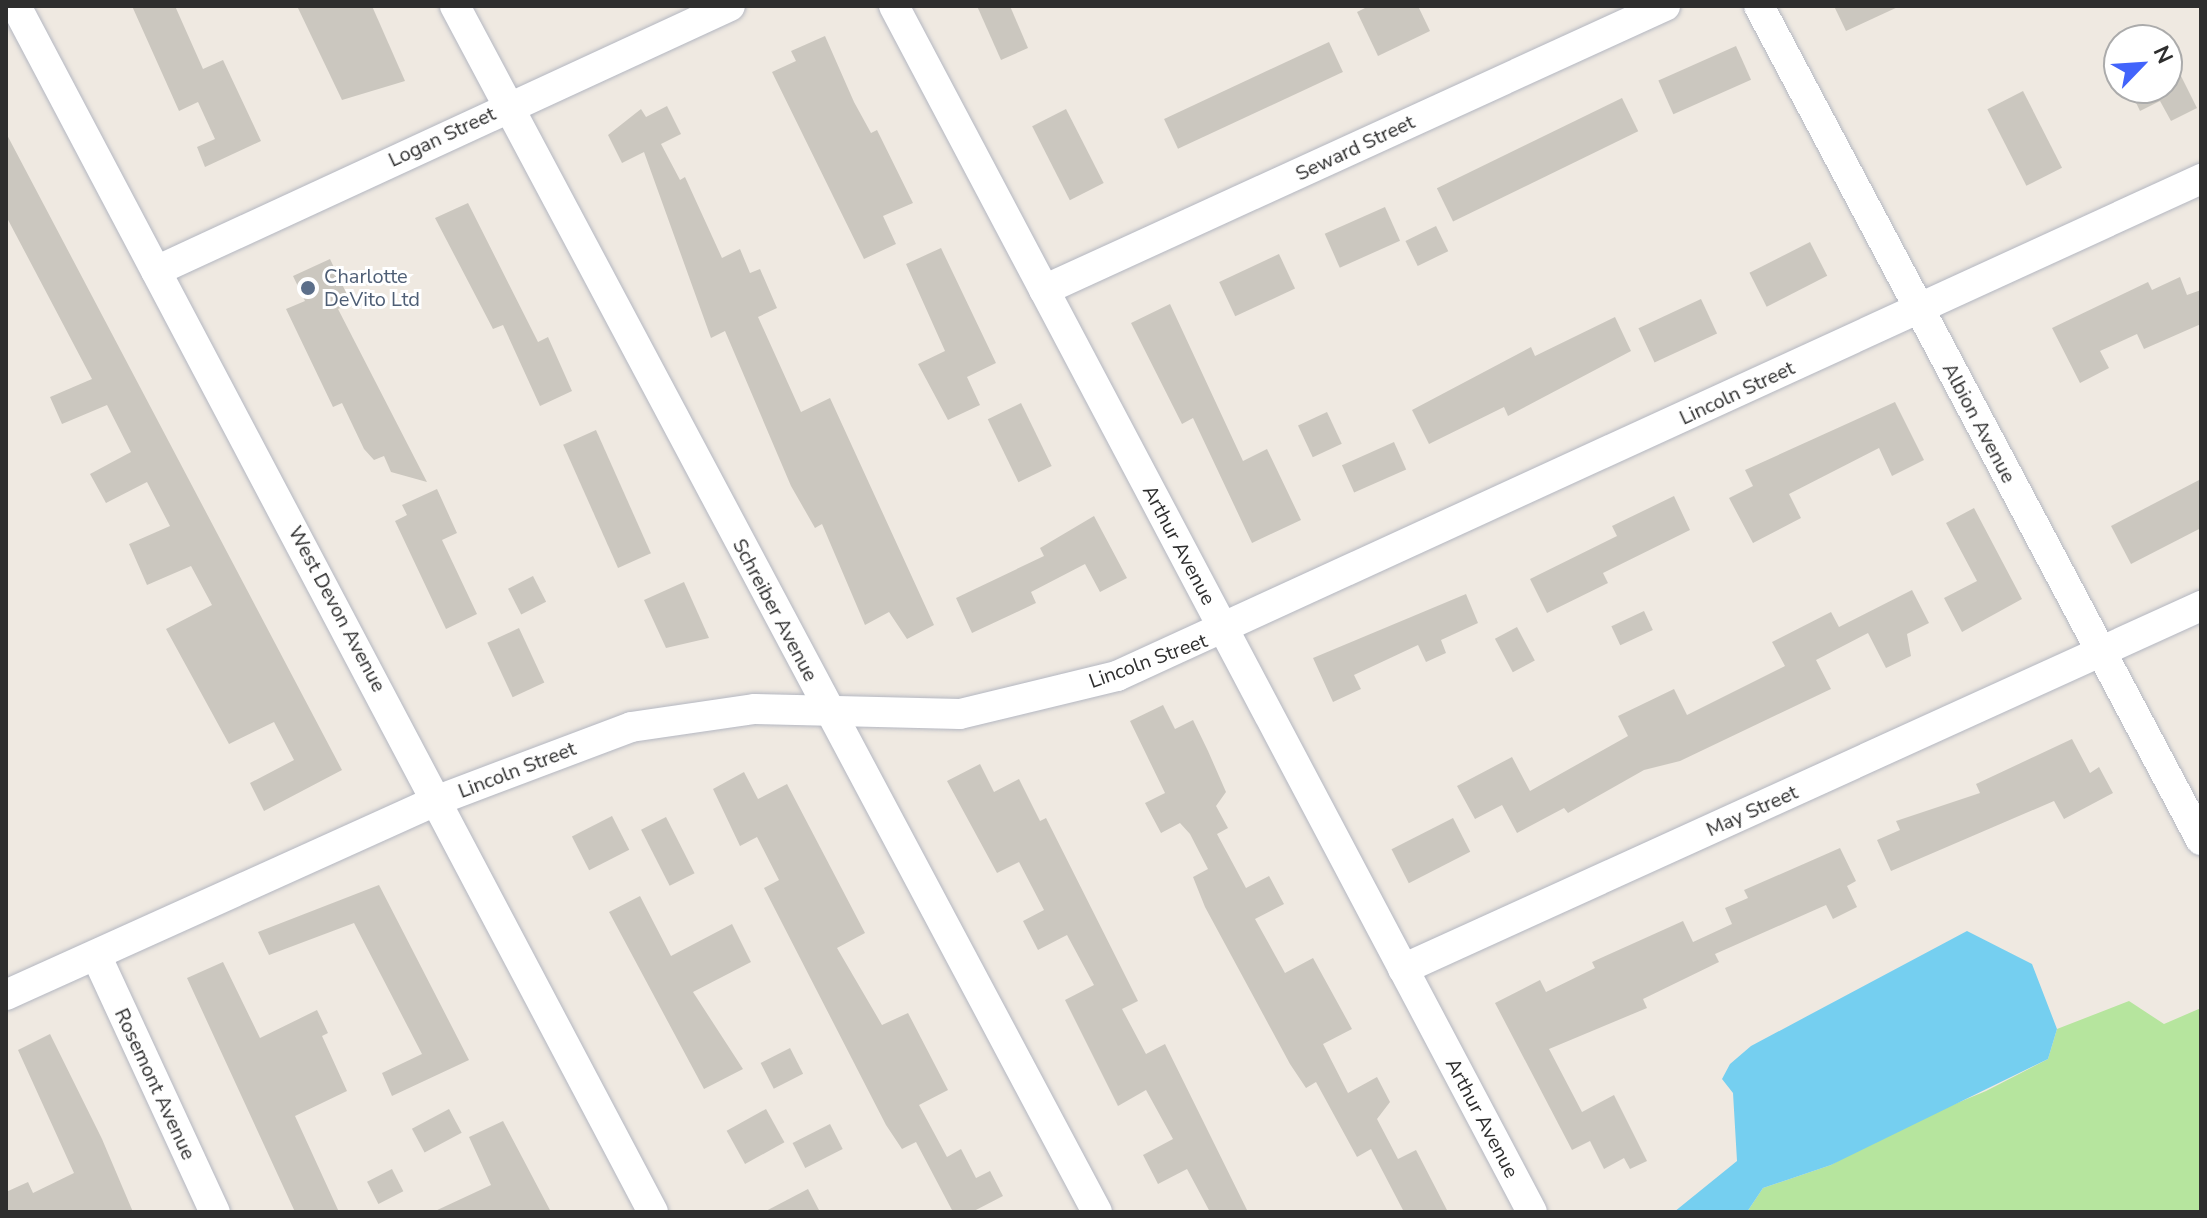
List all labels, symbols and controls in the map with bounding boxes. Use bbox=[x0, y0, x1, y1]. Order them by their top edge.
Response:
north arrow bbox=[2103, 24, 2183, 104]
text: N bbox=[2146, 41, 2180, 69]
street label: Logan Street bbox=[385, 102, 499, 172]
street label: Seward Street bbox=[1292, 110, 1418, 186]
place label: Charlotte DeVito Ltd bbox=[324, 264, 420, 311]
marker: Charlotte DeVito Ltd bbox=[299, 279, 317, 297]
street label: Lincoln Street bbox=[1676, 356, 1798, 430]
street label: Albion Avenue bbox=[1937, 359, 2021, 487]
street label: Arthur Avenue bbox=[1137, 481, 1221, 609]
street label: West Devon Avenue bbox=[283, 522, 391, 696]
street label: Schreiber Avenue bbox=[727, 535, 823, 685]
street label: Lincoln Street bbox=[1086, 629, 1210, 693]
street label: Lincoln Street bbox=[455, 737, 579, 803]
street label: May Street bbox=[1703, 780, 1801, 842]
street label: Rosemont Avenue bbox=[109, 1004, 201, 1164]
street label: Arthur Avenue bbox=[1440, 1054, 1524, 1182]

